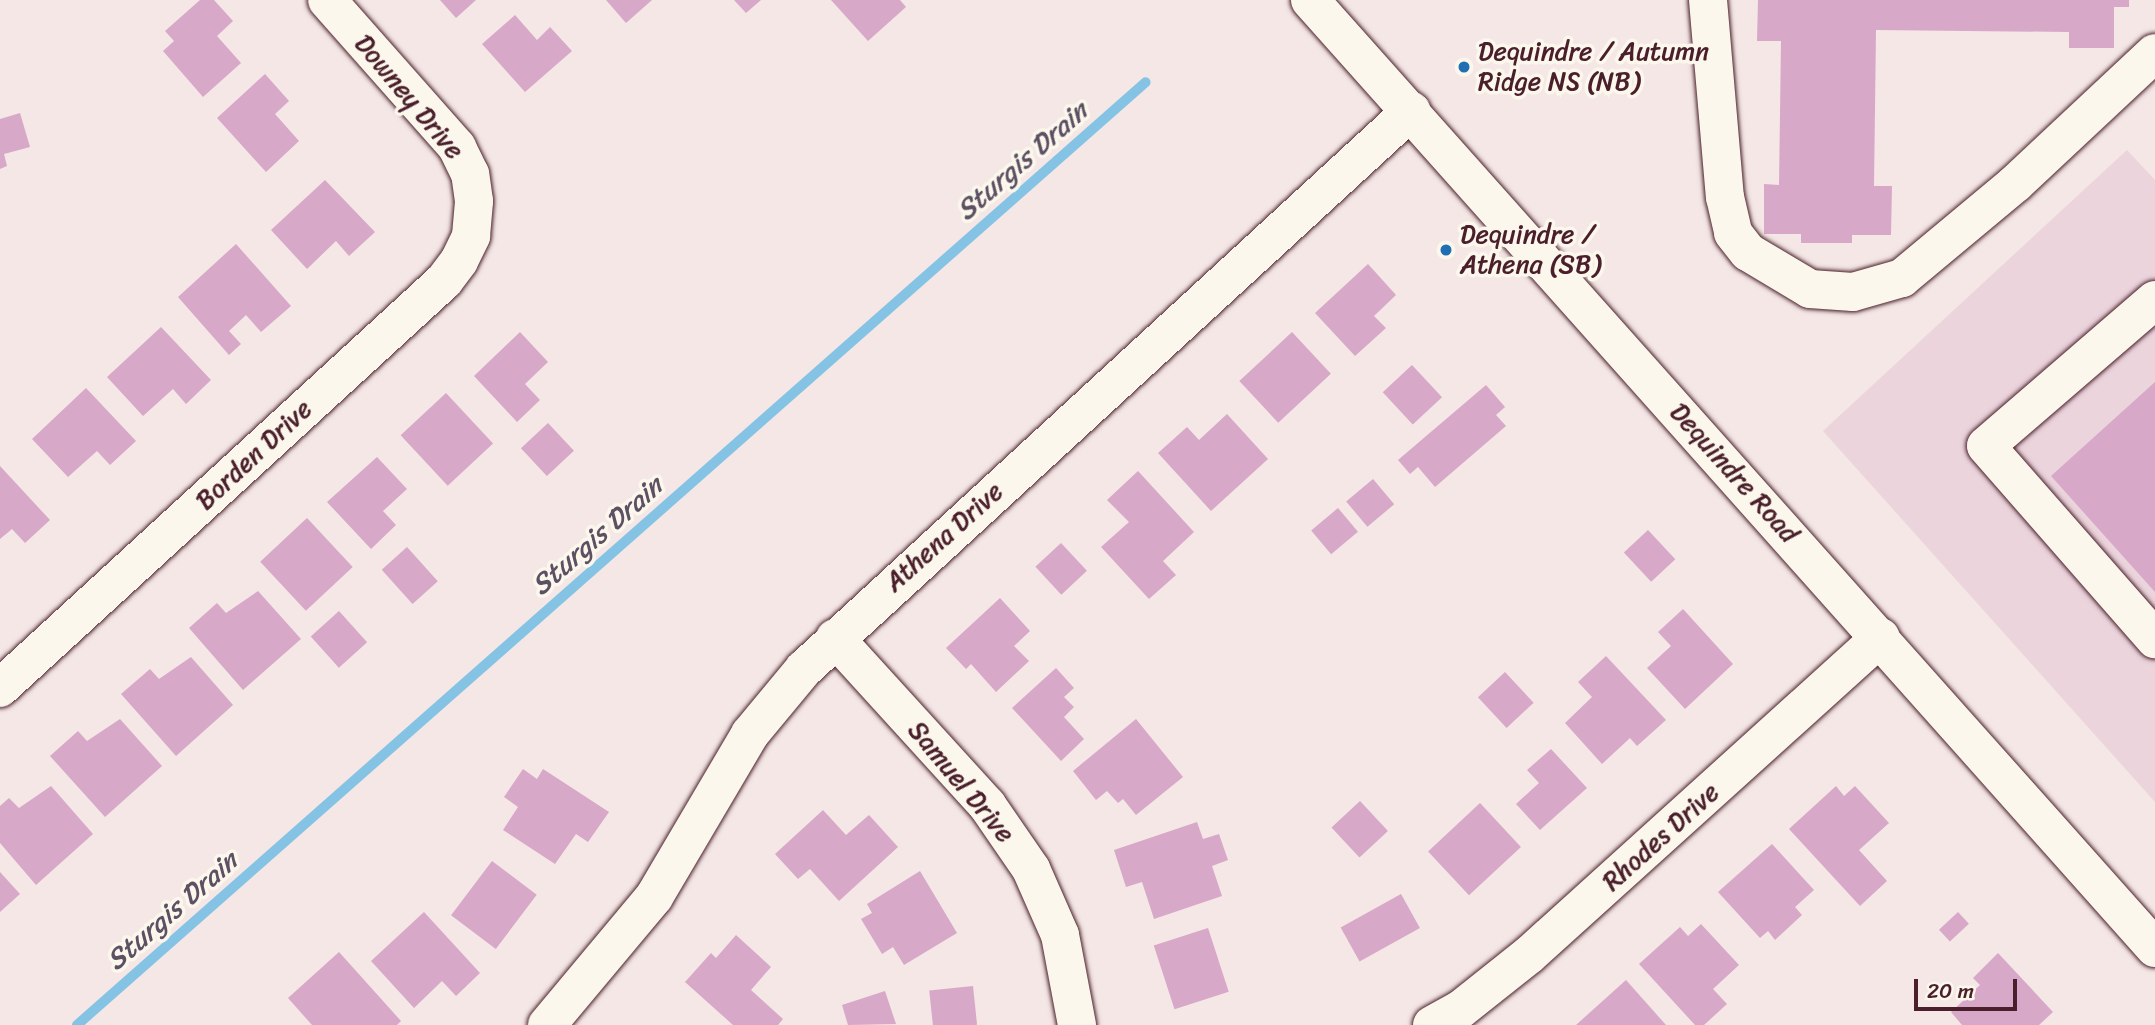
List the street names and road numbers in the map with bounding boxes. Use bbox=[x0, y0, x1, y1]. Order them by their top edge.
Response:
street label: Downey Drive bbox=[348, 28, 470, 166]
street label: Borden Drive bbox=[190, 393, 318, 517]
street label: Dequindre Road bbox=[1663, 397, 1805, 549]
street label: Athena Drive bbox=[879, 476, 1009, 598]
street label: Samuel Drive bbox=[901, 715, 1021, 849]
street label: Rhodes Drive bbox=[1596, 777, 1726, 897]

